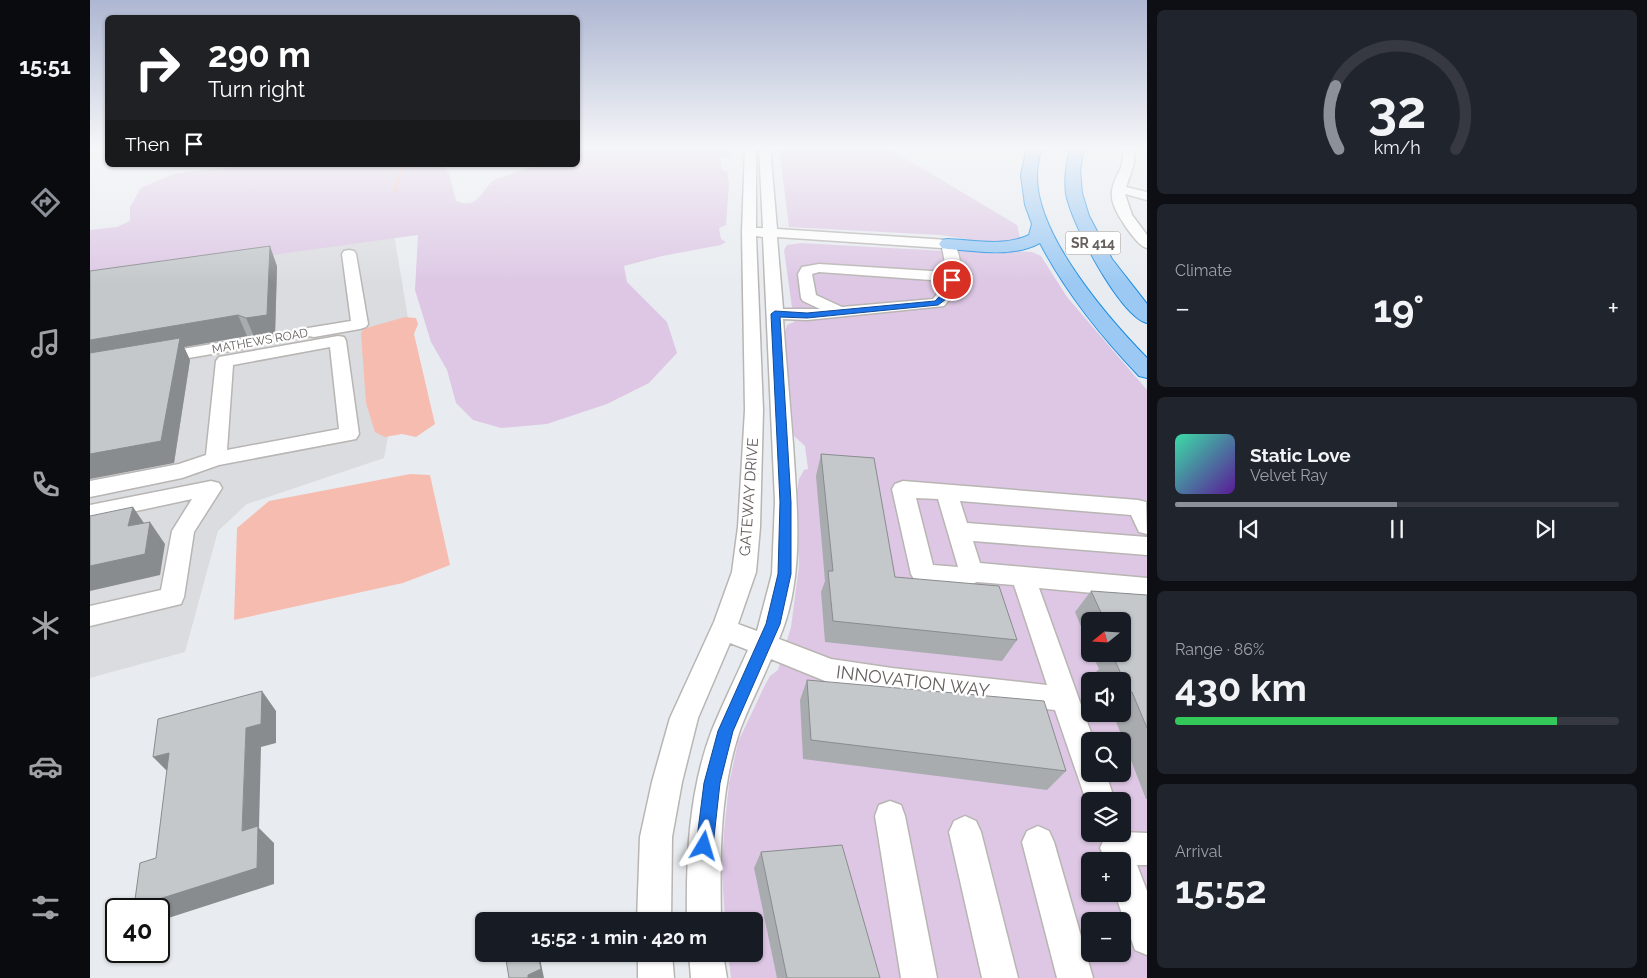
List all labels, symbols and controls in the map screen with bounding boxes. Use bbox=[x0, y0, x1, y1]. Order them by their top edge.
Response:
text: 290 m bbox=[208, 34, 311, 75]
icon: right bbox=[125, 35, 190, 100]
text: 15:51 bbox=[19, 53, 71, 79]
text: Turn right bbox=[208, 76, 305, 102]
text: 32 bbox=[1368, 79, 1426, 140]
icon: arrive bbox=[180, 130, 208, 158]
text: Then bbox=[125, 133, 170, 155]
text: km/h bbox=[1373, 137, 1421, 158]
icon: directions bbox=[28, 185, 63, 220]
road number: SR 414 bbox=[1066, 232, 1120, 254]
pin bbox=[931, 259, 973, 301]
text: Climate bbox=[1175, 261, 1232, 280]
icon: arrive bbox=[938, 266, 966, 294]
text: 19° bbox=[1373, 286, 1424, 331]
text: − bbox=[1175, 292, 1190, 325]
text: + bbox=[1607, 292, 1619, 325]
icon: music bbox=[28, 326, 63, 361]
street label: MATHEWS ROAD bbox=[211, 326, 309, 356]
street label: GATEWAY DRIVE bbox=[736, 437, 762, 557]
text: Static Love bbox=[1250, 444, 1351, 466]
text: Velvet Ray bbox=[1250, 466, 1328, 485]
icon: phone bbox=[28, 467, 63, 502]
icon: previous bbox=[1235, 515, 1263, 543]
icon: pause bbox=[1383, 515, 1411, 543]
icon: next bbox=[1531, 515, 1559, 543]
icon: climate bbox=[28, 608, 63, 643]
north arrow bbox=[1081, 612, 1131, 662]
map controls bbox=[1081, 612, 1131, 962]
text: Range · 86% bbox=[1175, 640, 1264, 659]
street label: INNOVATION WAY bbox=[835, 661, 991, 701]
text: 430 km bbox=[1175, 665, 1307, 710]
button: sound bbox=[1081, 672, 1131, 722]
button: search bbox=[1081, 732, 1131, 782]
icon: car bbox=[28, 749, 63, 784]
button: layers bbox=[1081, 792, 1131, 842]
position arrow bbox=[677, 819, 729, 871]
text: Arrival bbox=[1175, 842, 1222, 861]
button: + bbox=[1081, 852, 1131, 902]
text: 15:52 bbox=[1175, 867, 1267, 912]
icon: filters bbox=[28, 890, 63, 925]
speed limit sign: 40 bbox=[105, 898, 170, 963]
button: − bbox=[1081, 912, 1131, 962]
text: 15:52 · 1 min · 420 m bbox=[531, 926, 707, 948]

